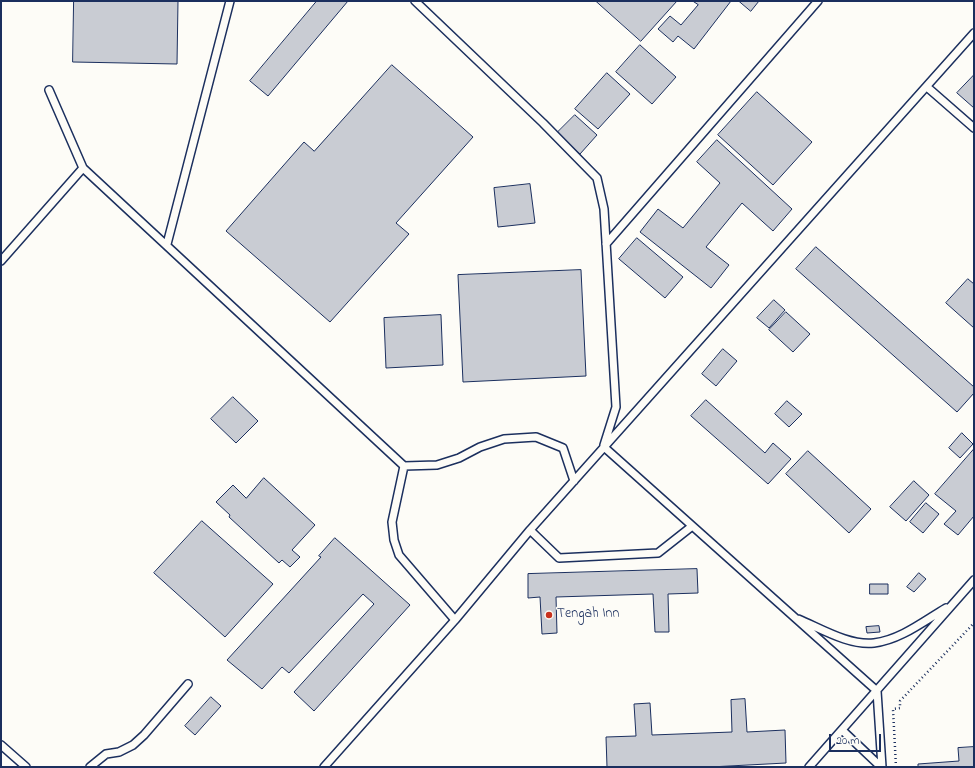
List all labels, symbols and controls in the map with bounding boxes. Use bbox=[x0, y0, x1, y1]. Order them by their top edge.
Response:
place label: Tengah Inn bbox=[557, 607, 619, 623]
marker: Tengah Inn bbox=[544, 610, 554, 620]
scale bar bbox=[831, 726, 883, 752]
text: 20 m bbox=[836, 732, 859, 750]

